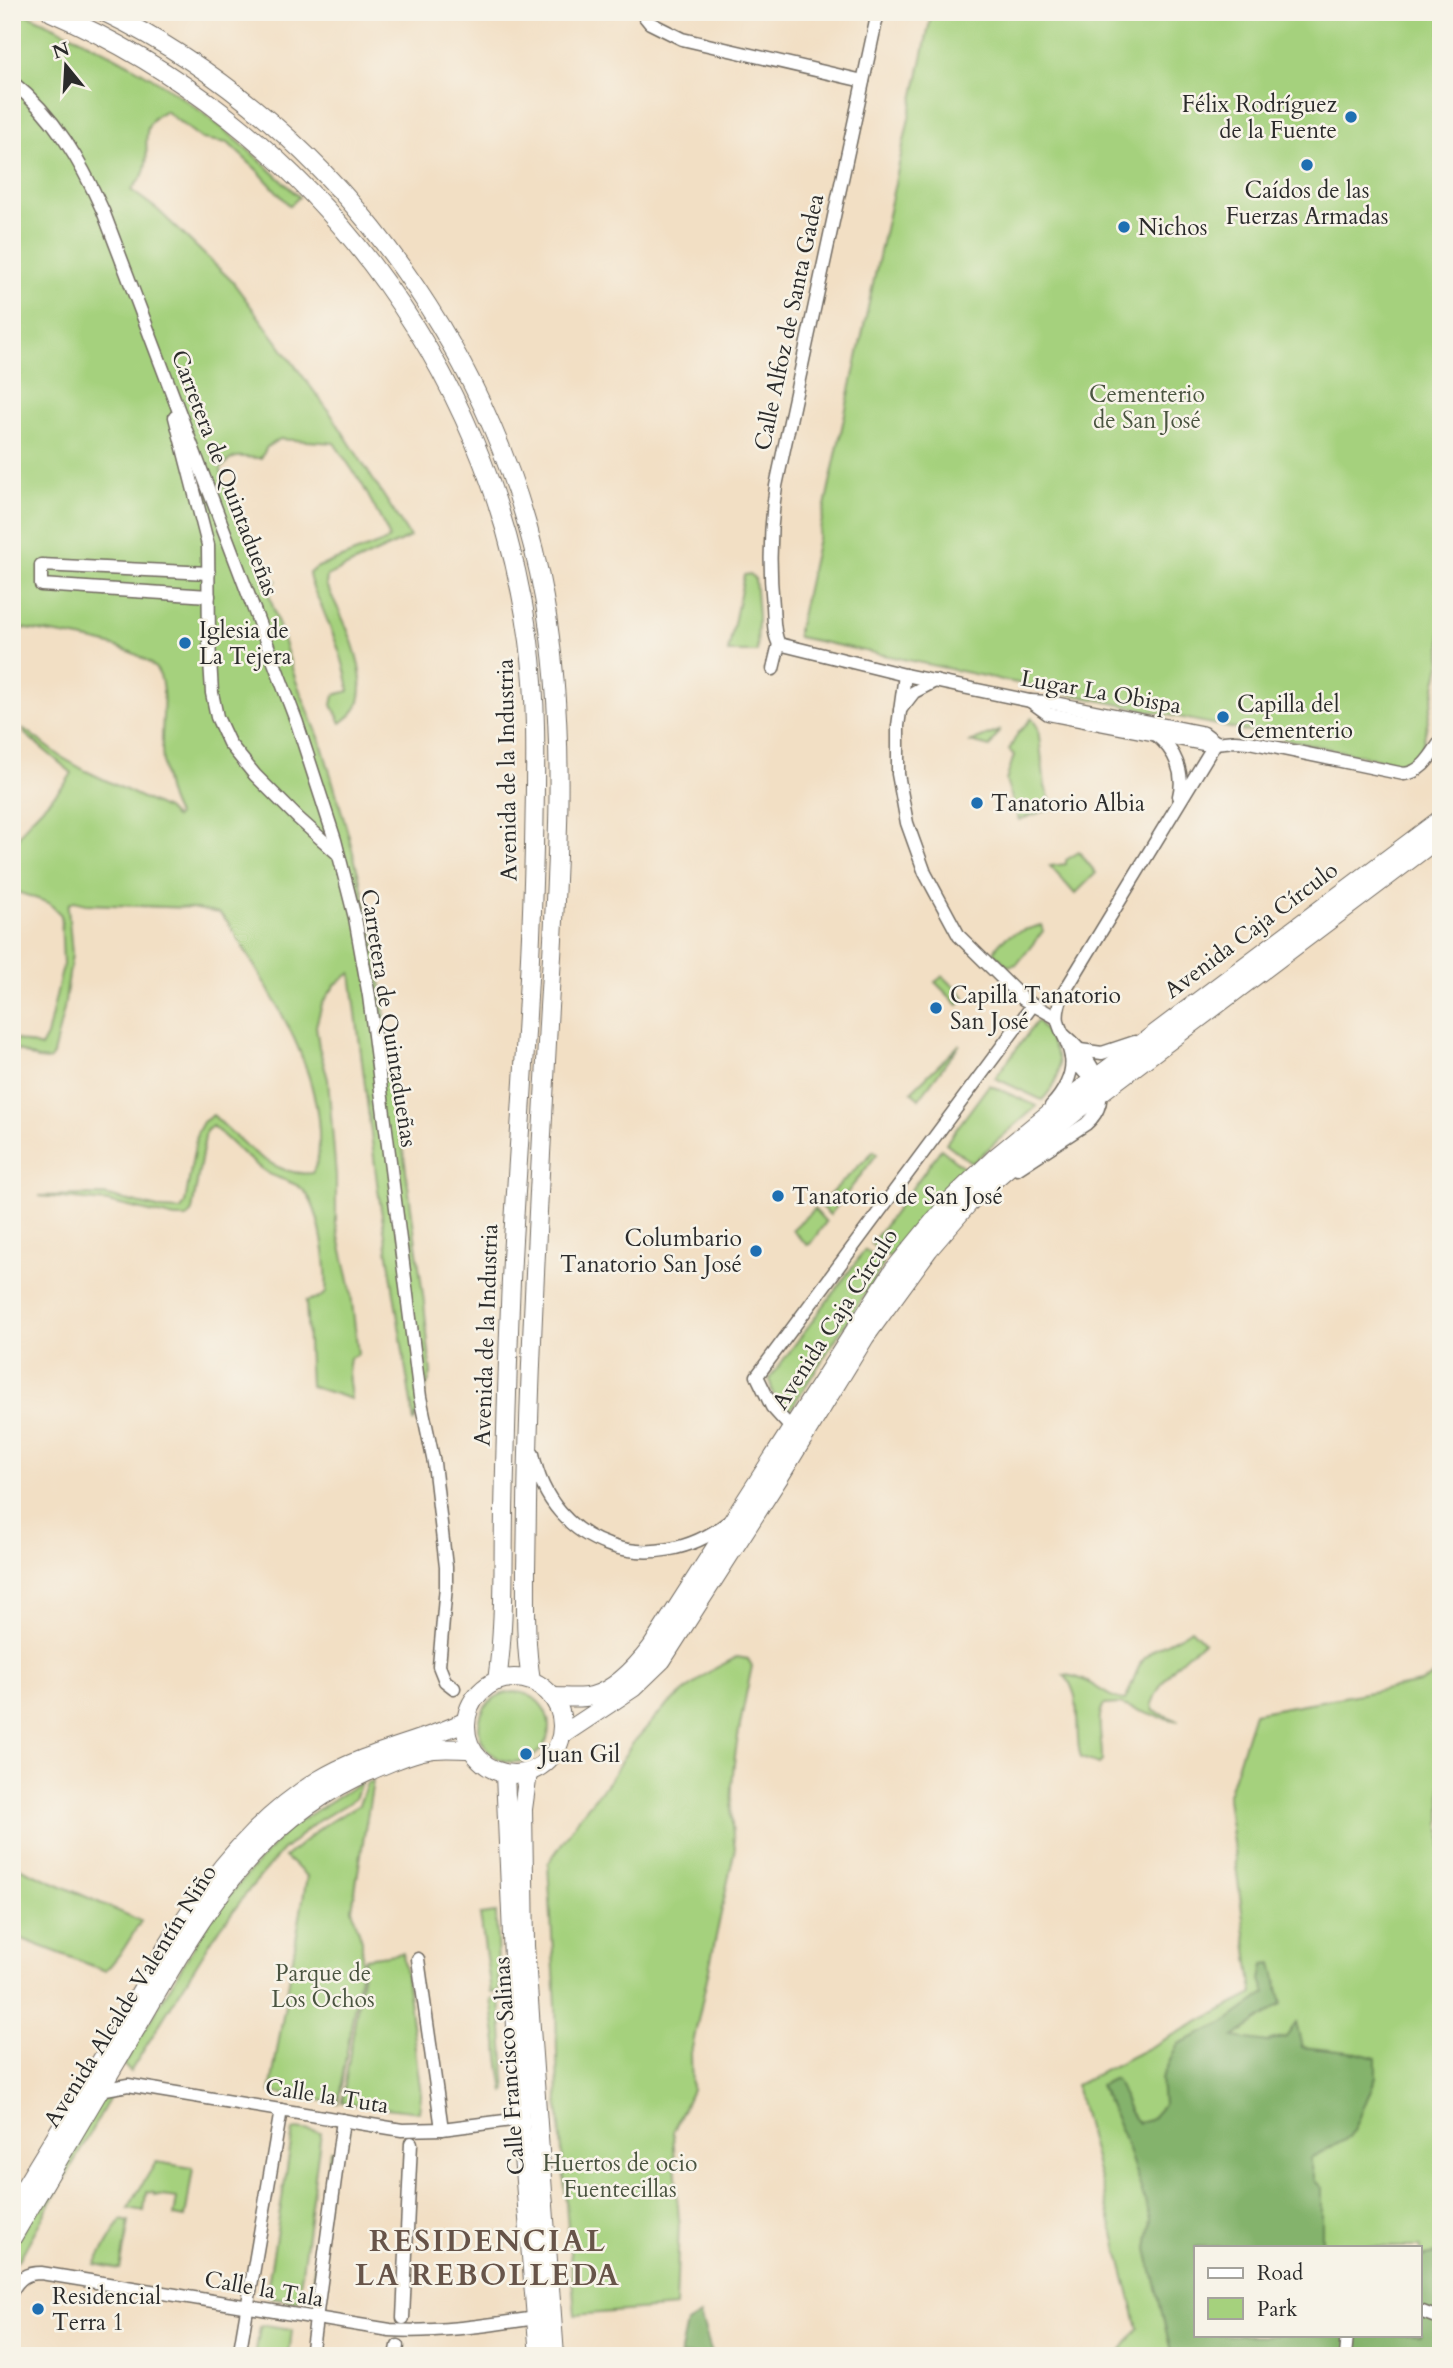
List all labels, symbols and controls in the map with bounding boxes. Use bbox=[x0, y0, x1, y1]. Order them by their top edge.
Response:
north arrow bbox=[32, 32, 102, 102]
text: N bbox=[49, 36, 73, 66]
place label: Félix Rodríguez de la Fuente bbox=[1182, 89, 1337, 146]
marker: Félix Rodríguez de la Fuente bbox=[1343, 109, 1359, 125]
marker: Caídos de las Fuerzas Armadas bbox=[1299, 157, 1315, 173]
place label: Caídos de las Fuerzas Armadas bbox=[1226, 175, 1388, 232]
street label: Calle Alfoz de Santa Gadea bbox=[747, 191, 831, 453]
place label: Nichos bbox=[1138, 212, 1207, 243]
marker: Nichos bbox=[1116, 219, 1132, 235]
street label: Carretera de Quintadueñas bbox=[164, 346, 286, 600]
park label: Cementerio de San José bbox=[1089, 379, 1205, 436]
place label: Iglesia de La Tejera bbox=[199, 615, 292, 672]
marker: Iglesia de La Tejera bbox=[177, 635, 193, 651]
street label: Avenida de la Industria bbox=[490, 658, 524, 882]
street label: Lugar La Obispa bbox=[1018, 663, 1184, 721]
place label: Capilla del Cementerio bbox=[1237, 689, 1353, 746]
marker: Capilla del Cementerio bbox=[1215, 709, 1231, 725]
place label: Tanatorio Albia bbox=[991, 788, 1145, 819]
marker: Tanatorio Albia bbox=[969, 795, 985, 811]
street label: Avenida Caja Círculo bbox=[1158, 854, 1344, 1006]
street label: Carretera de Quintadueñas bbox=[353, 887, 425, 1149]
place label: Capilla Tanatorio San José bbox=[950, 980, 1121, 1037]
marker: Capilla Tanatorio San José bbox=[928, 1000, 944, 1016]
place label: Tanatorio de San José bbox=[792, 1181, 1003, 1212]
marker: Tanatorio de San José bbox=[770, 1188, 786, 1204]
street label: Avenida Caja Círculo bbox=[765, 1222, 905, 1416]
street label: Avenida de la Industria bbox=[467, 1223, 505, 1447]
place label: Columbario Tanatorio San José bbox=[560, 1223, 742, 1280]
marker: Columbario Tanatorio San José bbox=[748, 1243, 764, 1259]
place label: Juan Gil bbox=[537, 1739, 620, 1770]
marker: Juan Gil bbox=[518, 1746, 534, 1762]
street label: Avenida Alcalde Valentín Niño bbox=[36, 1859, 224, 2133]
street label: Calle Francisco Salinas bbox=[486, 1956, 532, 2176]
park label: Parque de Los Ochos bbox=[271, 1958, 375, 2015]
street label: Calle la Tuta bbox=[263, 2071, 391, 2121]
park label: Huertos de ocio Fuentecillas bbox=[543, 2148, 697, 2205]
district label: RESIDENCIAL LA REBOLLEDA bbox=[355, 2221, 621, 2296]
legend bbox=[1194, 2246, 1422, 2336]
text: Road bbox=[1257, 2259, 1303, 2288]
street label: Calle la Tala bbox=[202, 2263, 326, 2315]
place label: Residencial Terra 1 bbox=[52, 2281, 161, 2338]
text: Park bbox=[1257, 2295, 1298, 2324]
marker: Residencial Terra 1 bbox=[30, 2301, 46, 2317]

